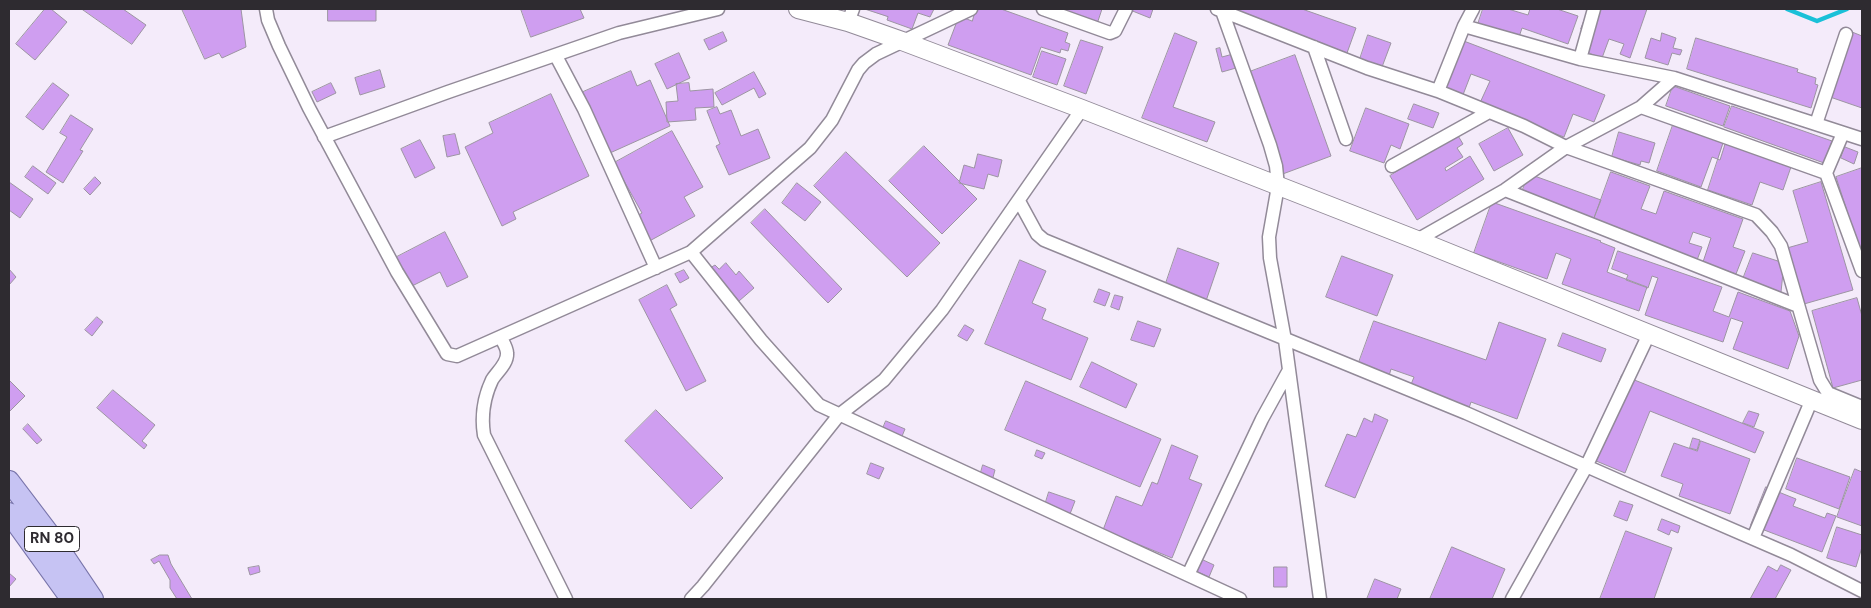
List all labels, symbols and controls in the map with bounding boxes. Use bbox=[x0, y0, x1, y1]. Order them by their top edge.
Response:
road number: RN 80 bbox=[24, 526, 80, 552]

